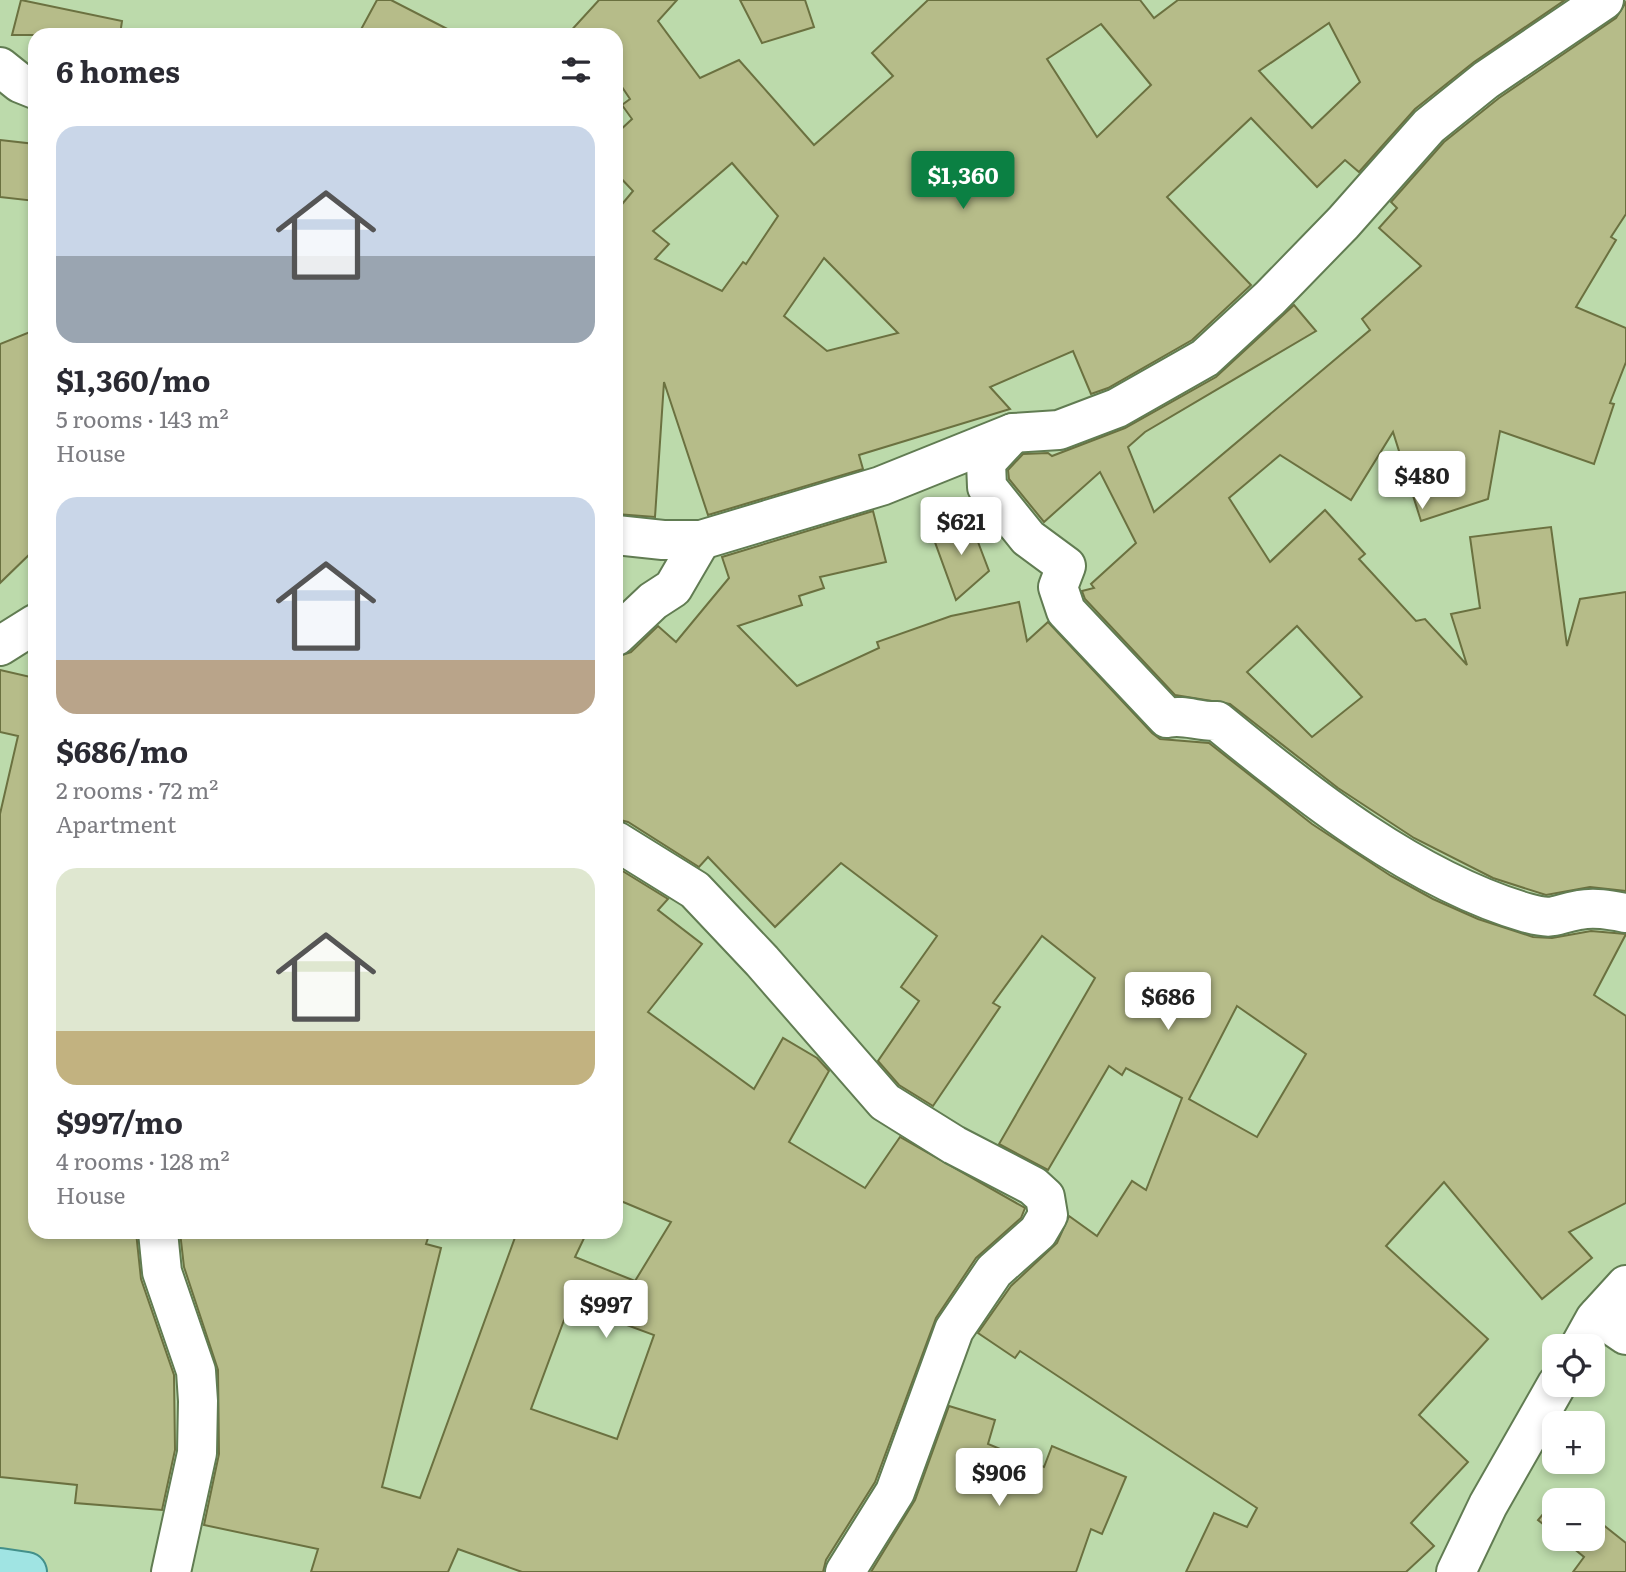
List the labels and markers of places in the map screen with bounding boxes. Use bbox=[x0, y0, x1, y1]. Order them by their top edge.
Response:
pin: $1,360 bbox=[906, 152, 1020, 211]
pin: $480 bbox=[1381, 452, 1463, 511]
pin: $621 bbox=[920, 498, 1002, 557]
pin: $686 bbox=[1127, 972, 1209, 1032]
pin: $997 bbox=[565, 1280, 647, 1340]
pin: $906 bbox=[958, 1448, 1040, 1508]

